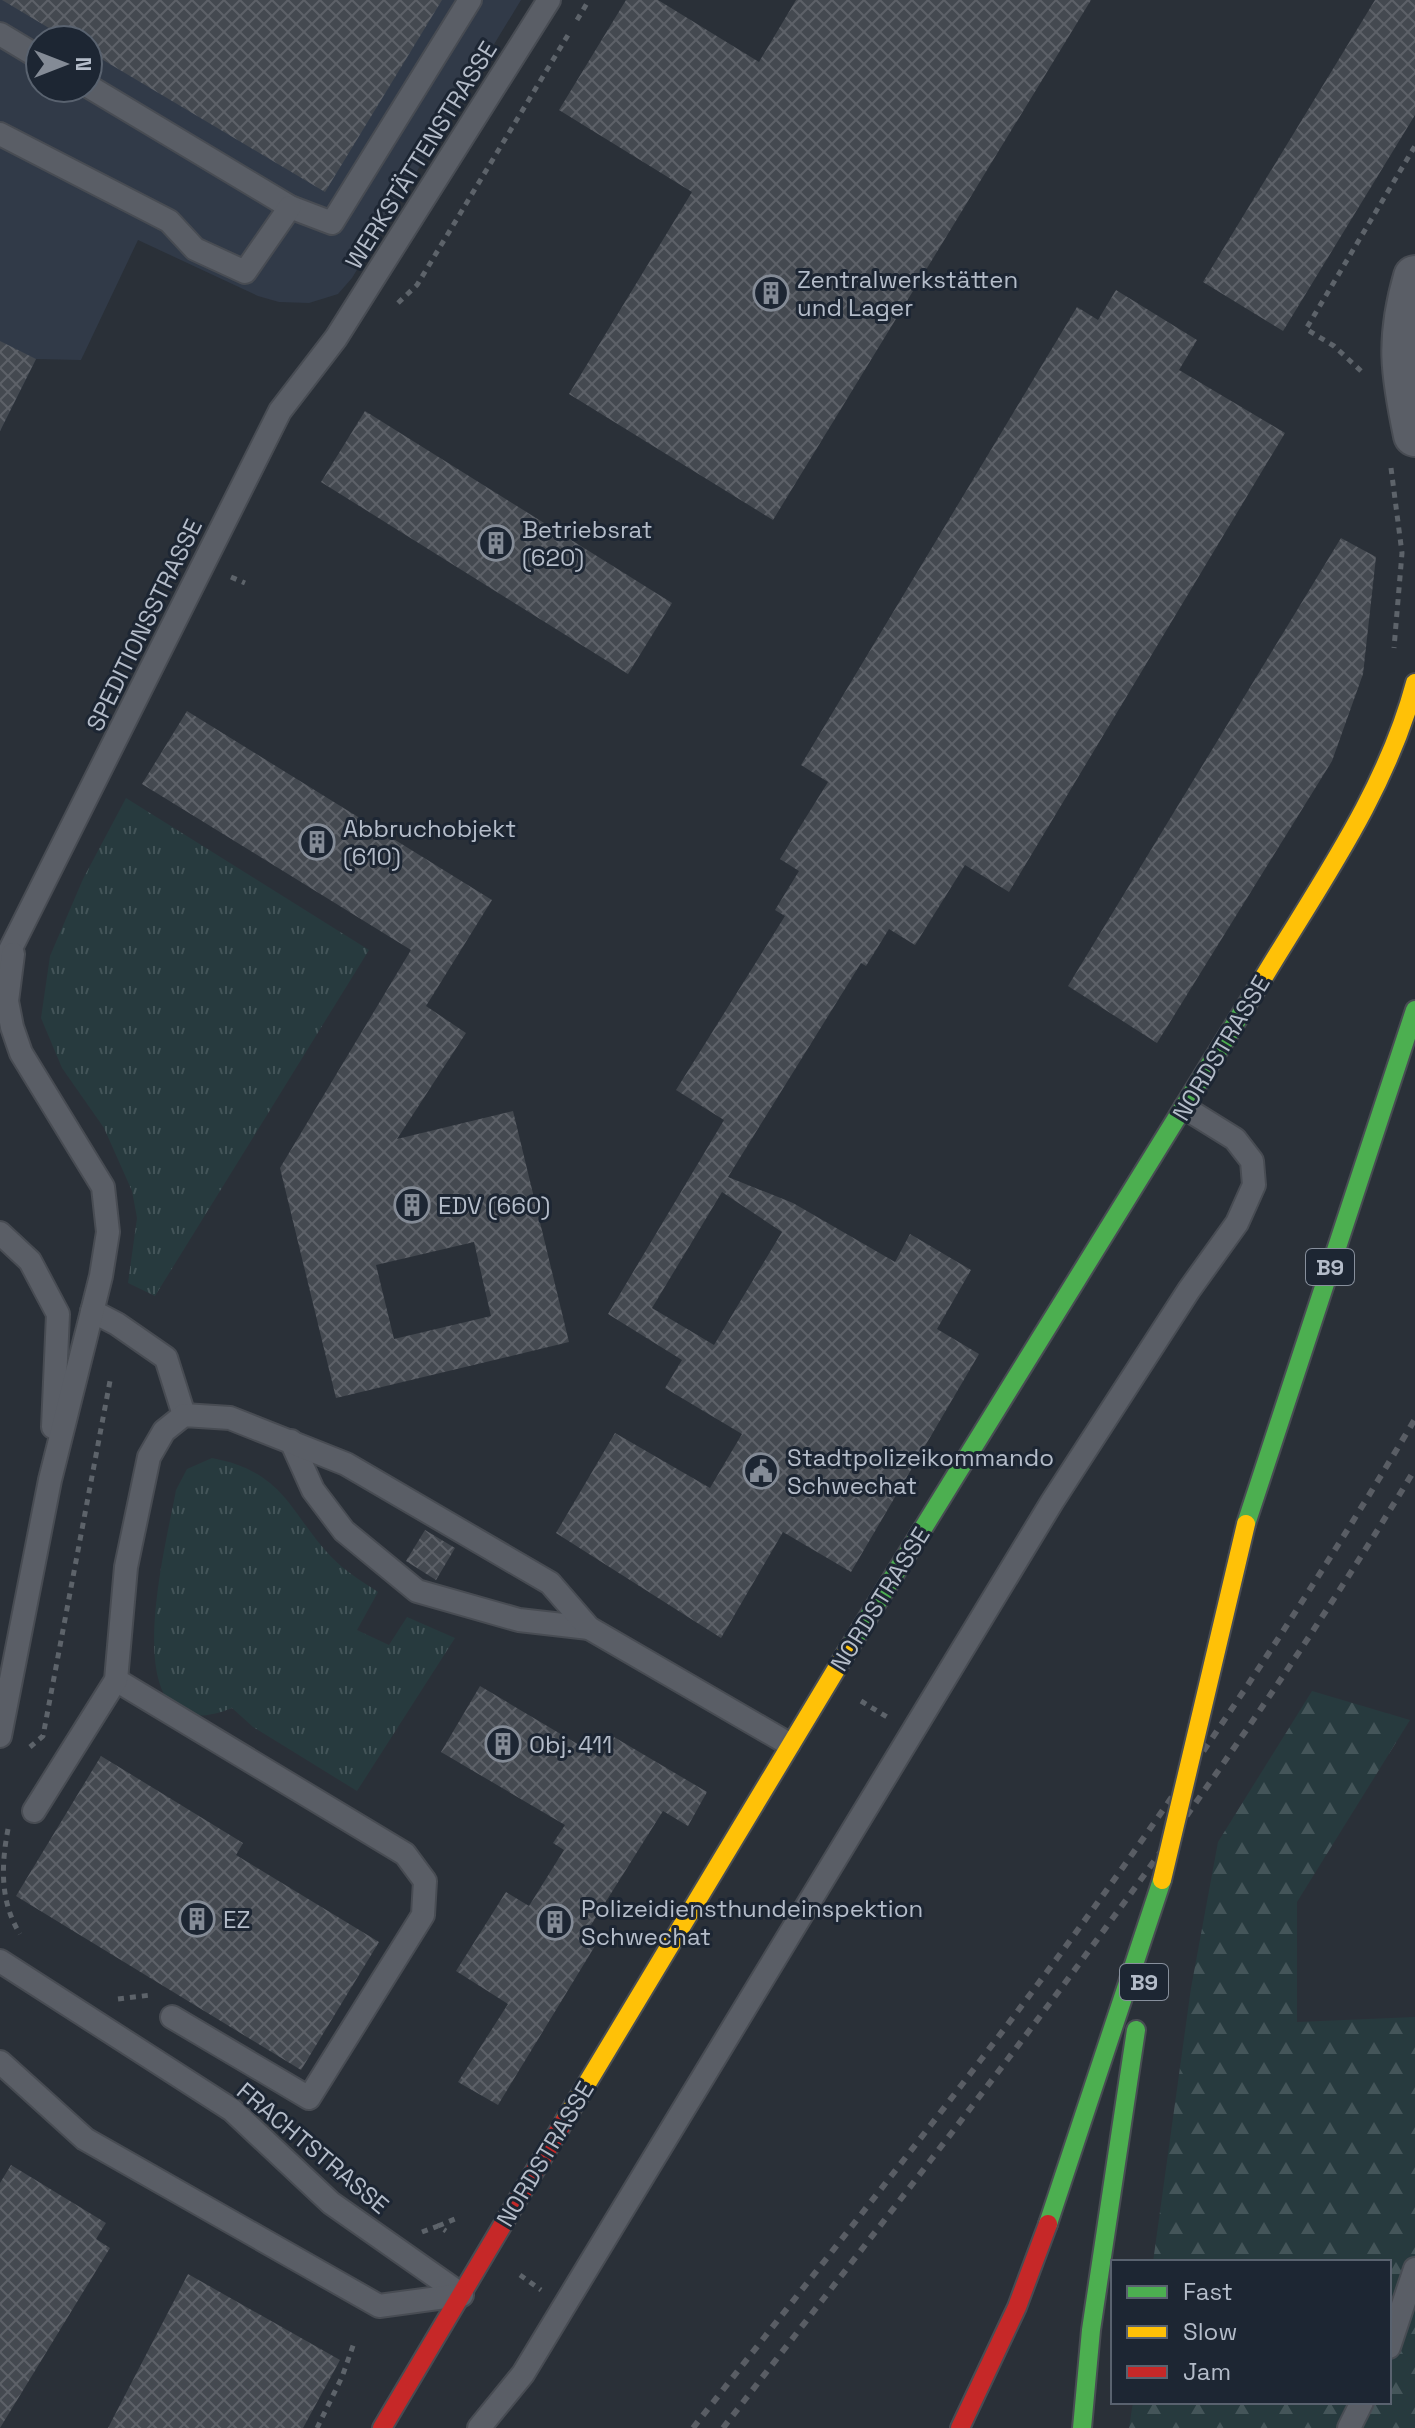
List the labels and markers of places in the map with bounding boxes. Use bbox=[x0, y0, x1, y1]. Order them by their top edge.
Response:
place label: Zentralwerkstätten und Lager bbox=[797, 264, 1018, 323]
building icon: Zentralwerkstätten und Lager bbox=[752, 274, 790, 312]
place label: Betriebsrat (620) bbox=[522, 514, 653, 573]
building icon: Betriebsrat (620) bbox=[477, 524, 515, 562]
place label: Abbruchobjekt (610) bbox=[343, 813, 516, 872]
building icon: Abbruchobjekt (610) bbox=[298, 823, 336, 861]
building icon: EDV (660) bbox=[393, 1186, 431, 1224]
place label: EDV (660) bbox=[438, 1190, 550, 1221]
place label: Stadtpolizeikommando Schwechat bbox=[787, 1442, 1054, 1501]
public building icon: Stadtpolizeikommando Schwechat bbox=[742, 1452, 780, 1490]
building icon: Obj. 411 bbox=[484, 1725, 522, 1763]
place label: Obj. 411 bbox=[529, 1729, 612, 1760]
place label: Polizeidiensthundeinspektion Schwechat bbox=[581, 1893, 923, 1952]
building icon: EZ bbox=[178, 1900, 216, 1938]
building icon: Polizeidiensthundeinspektion Schwechat bbox=[536, 1903, 574, 1941]
place label: EZ bbox=[223, 1904, 250, 1935]

